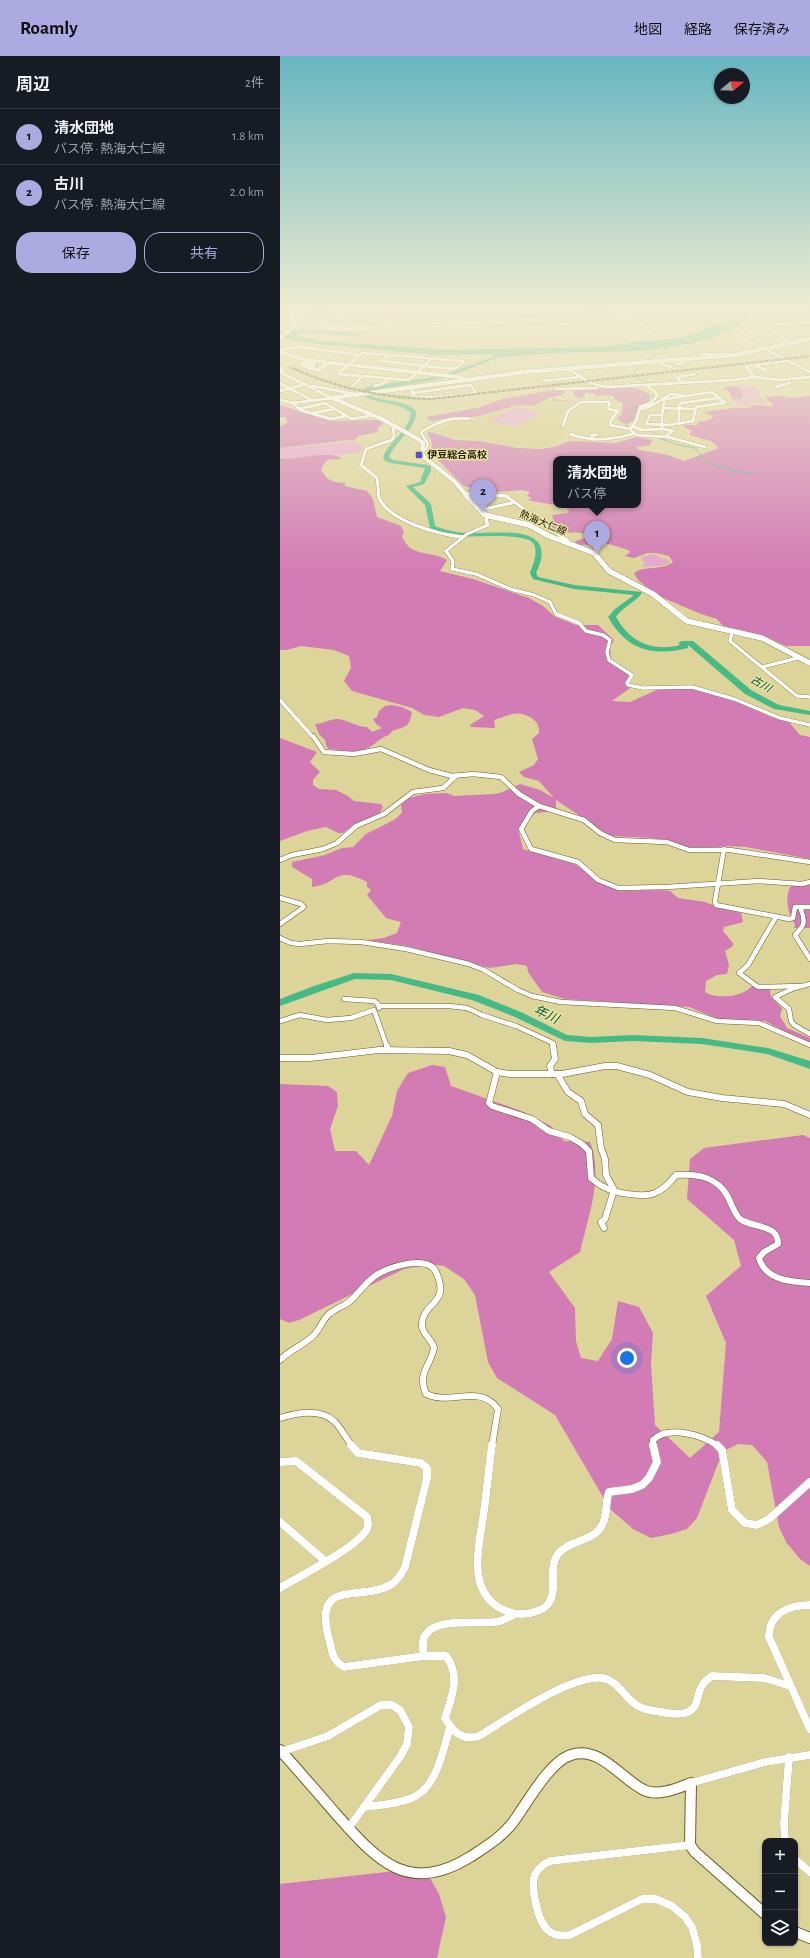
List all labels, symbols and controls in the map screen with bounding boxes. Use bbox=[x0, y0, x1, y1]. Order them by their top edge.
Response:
text: Roamly bbox=[20, 19, 78, 38]
text: 地図 bbox=[634, 23, 662, 37]
text: 経路 bbox=[684, 23, 712, 37]
text: 保存済み bbox=[734, 23, 790, 37]
north arrow bbox=[714, 68, 750, 104]
text: 周辺 bbox=[16, 76, 50, 93]
text: 2件 bbox=[245, 77, 264, 90]
text: 清水団地 bbox=[54, 121, 114, 136]
text: 1 bbox=[27, 130, 31, 143]
text: 1.8 km bbox=[232, 130, 264, 143]
text: バス停 · 熱海大仁線 bbox=[54, 143, 165, 156]
text: 古川 bbox=[54, 177, 84, 192]
text: 2 bbox=[26, 186, 32, 199]
text: 2.0 km bbox=[230, 186, 264, 199]
text: バス停 · 熱海大仁線 bbox=[54, 199, 165, 212]
button: 保存 bbox=[16, 232, 136, 273]
button: 共有 bbox=[144, 232, 264, 273]
place label: 伊豆総合高校 bbox=[427, 449, 487, 460]
marker: 伊豆総合高校 bbox=[414, 450, 424, 460]
popup bbox=[553, 456, 641, 508]
text: 清水団地 bbox=[567, 466, 627, 481]
pin: 2 bbox=[470, 479, 496, 512]
text: バス停 bbox=[567, 488, 606, 501]
street label: 熱海大仁線 bbox=[518, 508, 568, 537]
pin: 1 bbox=[584, 521, 610, 554]
water label: 古川 bbox=[749, 673, 775, 695]
water label: 年川 bbox=[531, 1003, 563, 1027]
your location bbox=[617, 1348, 637, 1368]
map controls bbox=[762, 1838, 798, 1946]
button: + bbox=[762, 1838, 798, 1874]
button: − bbox=[762, 1874, 798, 1910]
button: layers bbox=[762, 1910, 798, 1946]

